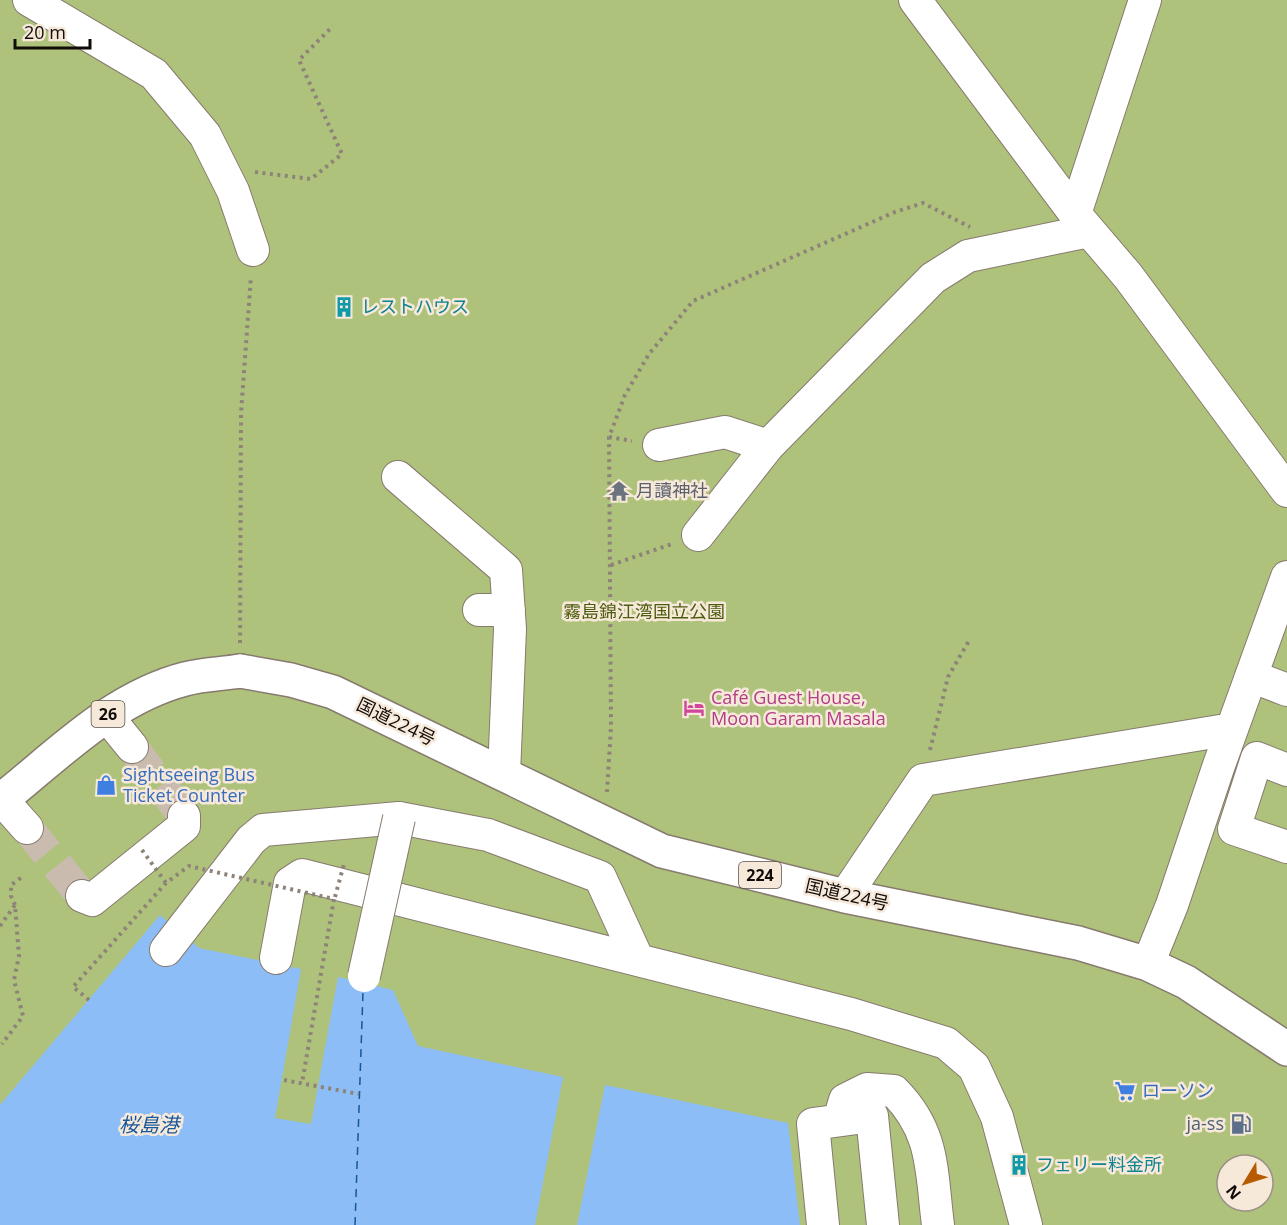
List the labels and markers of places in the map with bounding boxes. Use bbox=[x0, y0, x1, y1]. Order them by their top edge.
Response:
place label: レストハウス bbox=[361, 294, 469, 318]
building icon: レストハウス bbox=[332, 295, 356, 319]
place label: 月讀神社 bbox=[636, 478, 708, 502]
temple icon: 月讀神社 bbox=[607, 479, 631, 503]
place label: Café Guest House, Moon Garam Masala bbox=[711, 685, 886, 730]
hotel icon: Café Guest House, Moon Garam Masala bbox=[682, 696, 706, 720]
place label: Sightseeing Bus Ticket Counter bbox=[123, 762, 255, 807]
shop icon: Sightseeing Bus Ticket Counter bbox=[94, 773, 118, 797]
place label: ローソン bbox=[1142, 1078, 1214, 1102]
supermarket icon: ローソン bbox=[1113, 1079, 1137, 1103]
place label: ja-ss bbox=[1186, 1111, 1224, 1135]
fuel station icon: ja-ss bbox=[1229, 1112, 1253, 1136]
place label: フェリー料金所 bbox=[1036, 1152, 1162, 1176]
building icon: フェリー料金所 bbox=[1007, 1153, 1031, 1177]

